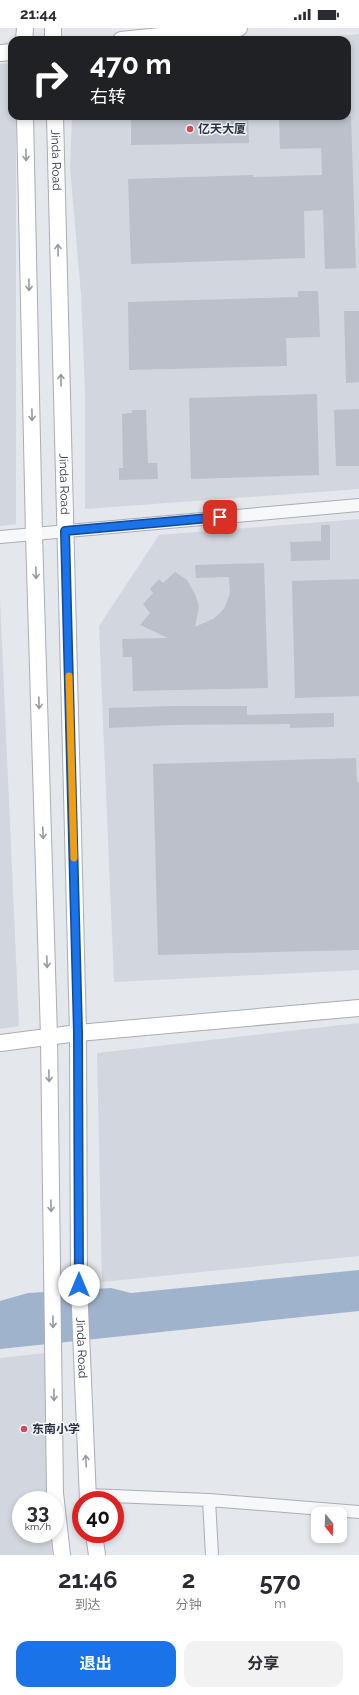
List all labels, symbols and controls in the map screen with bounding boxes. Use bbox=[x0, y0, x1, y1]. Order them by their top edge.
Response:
text: 21:44 bbox=[20, 5, 57, 23]
text: 470 m bbox=[90, 48, 172, 81]
icon: right bbox=[24, 52, 76, 104]
text: 右转 bbox=[90, 86, 126, 107]
place label: 亿天大厦 bbox=[198, 122, 246, 136]
marker: 亿天大厦 bbox=[185, 124, 195, 134]
street label: Jinda Road bbox=[48, 129, 64, 191]
one-way arrow bbox=[22, 148, 30, 161]
one-way arrow bbox=[54, 244, 62, 257]
one-way arrow bbox=[25, 278, 33, 291]
one-way arrow bbox=[57, 374, 65, 387]
one-way arrow bbox=[28, 408, 36, 421]
street label: Jinda Road bbox=[56, 453, 72, 515]
pin bbox=[203, 500, 237, 534]
icon: arrive bbox=[209, 506, 231, 528]
one-way arrow bbox=[32, 566, 39, 579]
one-way arrow bbox=[36, 696, 43, 709]
one-way arrow bbox=[39, 826, 47, 839]
one-way arrow bbox=[43, 955, 51, 968]
one-way arrow bbox=[46, 1069, 53, 1082]
one-way arrow bbox=[47, 1199, 55, 1212]
position arrow bbox=[58, 1264, 100, 1306]
one-way arrow bbox=[49, 1315, 57, 1328]
street label: Jinda Road bbox=[73, 1317, 90, 1379]
one-way arrow bbox=[50, 1388, 57, 1401]
place label: 东南小学 bbox=[32, 1422, 80, 1436]
marker: 东南小学 bbox=[19, 1424, 29, 1434]
one-way arrow bbox=[83, 1455, 90, 1468]
speed limit sign: 40 bbox=[72, 1491, 124, 1543]
text: 33 bbox=[27, 1500, 49, 1524]
north arrow bbox=[311, 1507, 347, 1543]
map controls bbox=[311, 1507, 347, 1543]
text: km/h bbox=[25, 1521, 51, 1532]
text: 21:46 bbox=[58, 1565, 118, 1594]
text: 2 bbox=[182, 1565, 195, 1594]
text: 570 bbox=[260, 1567, 301, 1596]
text: m bbox=[274, 1596, 286, 1611]
text: 到达 bbox=[75, 1597, 101, 1612]
text: 分钟 bbox=[176, 1597, 202, 1612]
button: 退出 bbox=[16, 1641, 176, 1687]
button: 分享 bbox=[184, 1641, 343, 1687]

